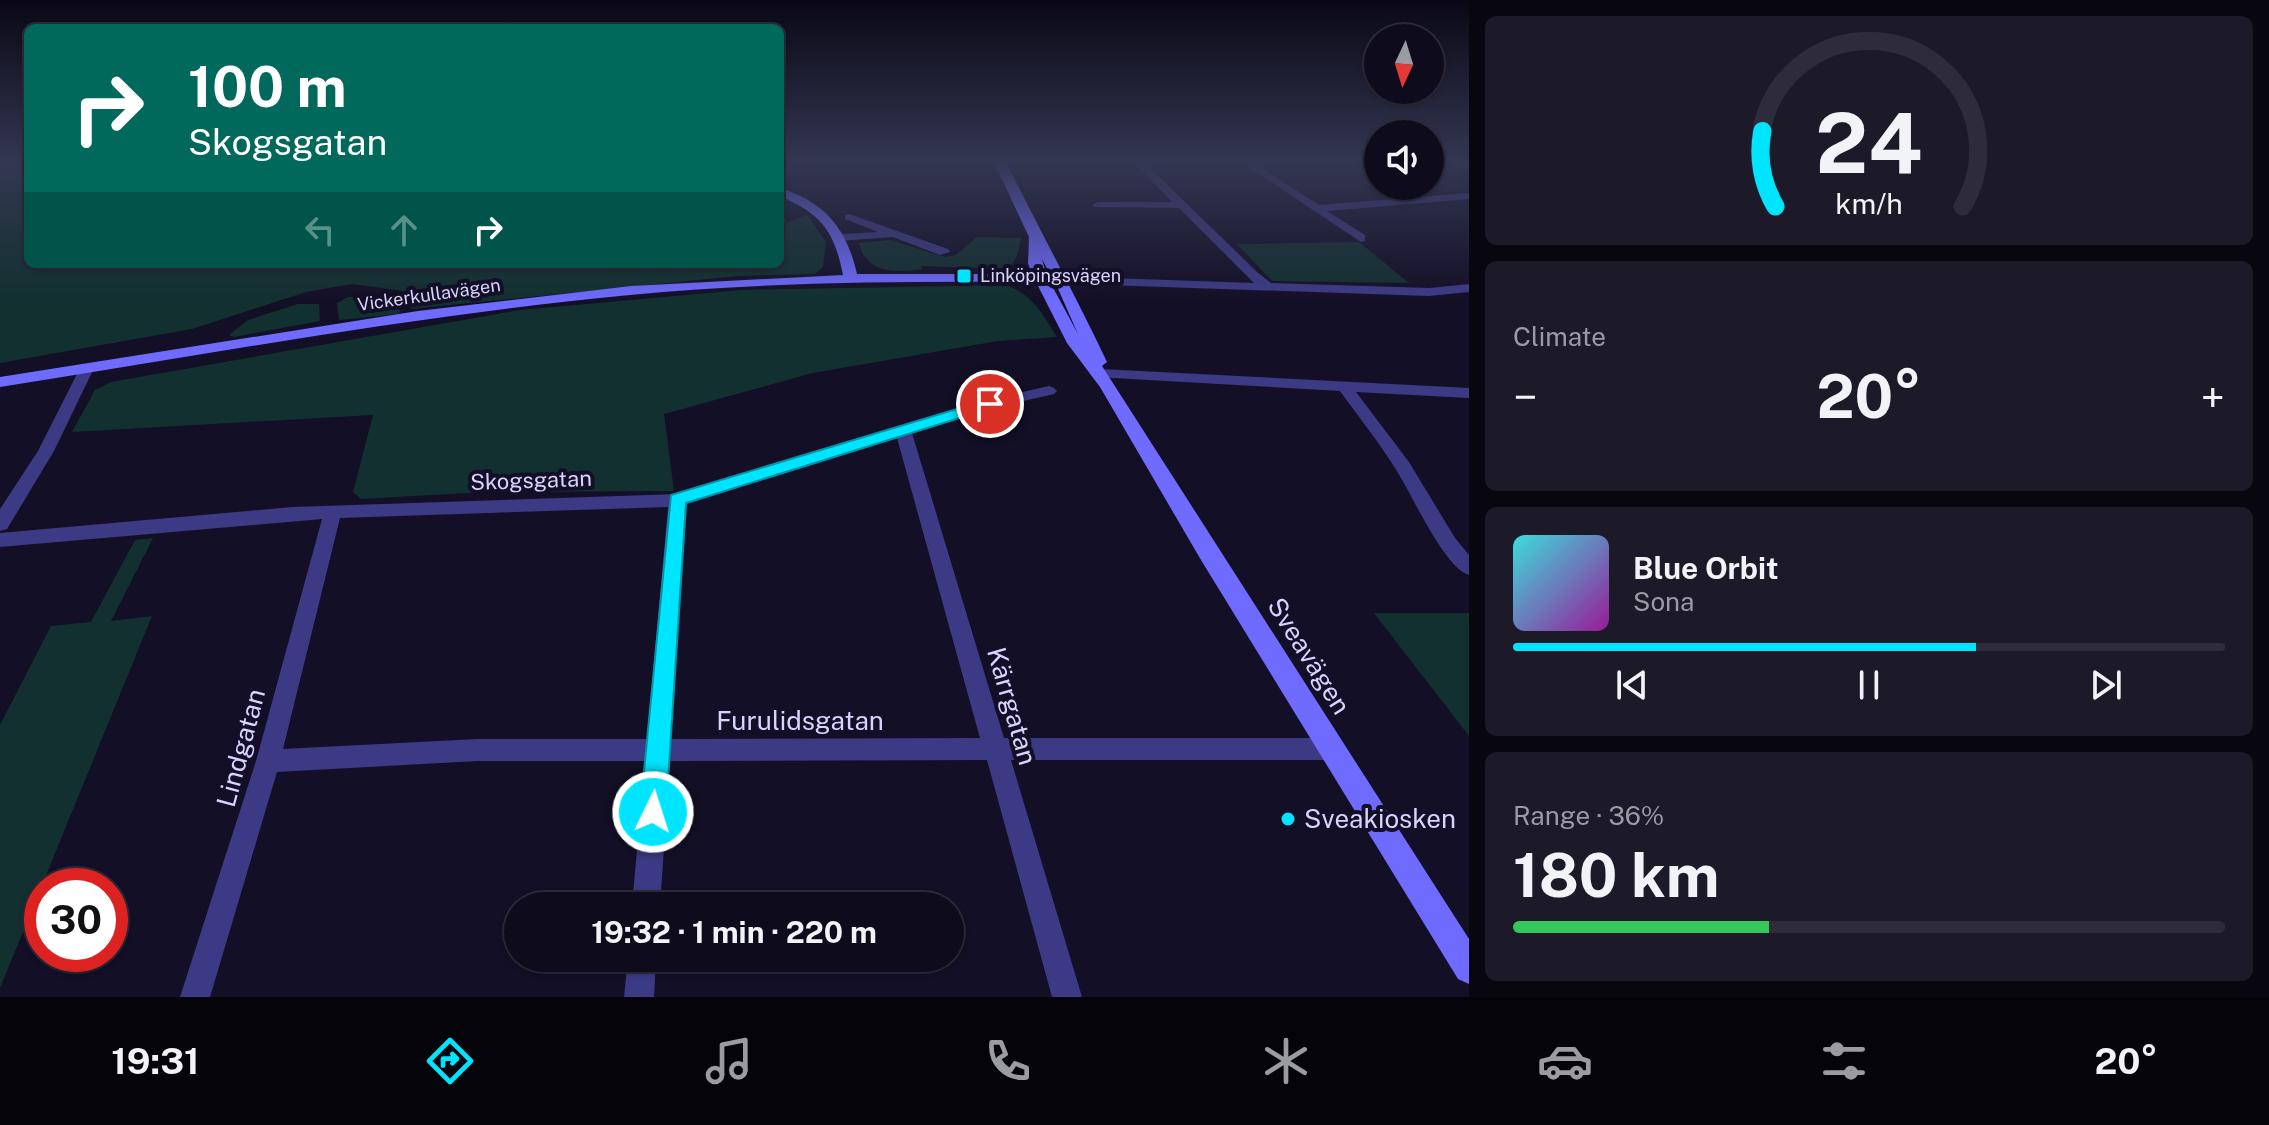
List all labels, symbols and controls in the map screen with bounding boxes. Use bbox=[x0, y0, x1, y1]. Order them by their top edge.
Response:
north arrow bbox=[1364, 24, 1444, 104]
map controls bbox=[1364, 24, 1444, 200]
text: 100 m bbox=[188, 54, 347, 120]
icon: right bbox=[56, 56, 160, 160]
text: 24 bbox=[1815, 93, 1923, 191]
button: sound bbox=[1364, 120, 1444, 200]
text: Skogsgatan bbox=[188, 121, 387, 163]
text: km/h bbox=[1835, 187, 1903, 220]
icon: left bbox=[298, 208, 342, 252]
icon: ahead bbox=[382, 208, 426, 252]
icon: right bbox=[466, 208, 510, 252]
place label: Linköpingsvägen bbox=[980, 265, 1121, 286]
marker: Linköpingsvägen bbox=[955, 267, 973, 285]
street label: Vickerkullavägen bbox=[356, 274, 502, 315]
text: Climate bbox=[1513, 321, 1606, 352]
text: 20° bbox=[1816, 361, 1922, 432]
pin bbox=[956, 370, 1024, 438]
text: − bbox=[1513, 371, 1537, 423]
text: + bbox=[2201, 371, 2225, 423]
icon: arrive bbox=[968, 382, 1012, 426]
street label: Skogsgatan bbox=[470, 465, 592, 495]
text: Blue Orbit bbox=[1633, 550, 1779, 586]
text: Sona bbox=[1633, 586, 1694, 617]
street label: Sveavägen bbox=[1261, 592, 1357, 720]
street label: Kärrgatan bbox=[981, 644, 1044, 768]
icon: previous bbox=[1610, 663, 1654, 707]
icon: pause bbox=[1847, 663, 1891, 707]
icon: next bbox=[2084, 663, 2128, 707]
street label: Lindgatan bbox=[210, 685, 271, 810]
street label: Furulidsgatan bbox=[716, 705, 884, 736]
position arrow bbox=[611, 770, 695, 854]
text: Range · 36% bbox=[1513, 800, 1664, 831]
place label: Sveakiosken bbox=[1304, 803, 1456, 834]
marker: Sveakiosken bbox=[1279, 810, 1297, 828]
text: 180 km bbox=[1513, 840, 1719, 911]
speed limit sign: 30 bbox=[24, 868, 128, 972]
text: 19:32 · 1 min · 220 m bbox=[591, 914, 877, 950]
icon: directions bbox=[422, 1033, 478, 1089]
icon: music bbox=[701, 1033, 757, 1089]
icon: phone bbox=[980, 1033, 1036, 1089]
icon: climate bbox=[1258, 1033, 1314, 1089]
icon: car bbox=[1537, 1033, 1593, 1089]
icon: filters bbox=[1816, 1033, 1872, 1089]
text: 19:31 bbox=[111, 1040, 200, 1082]
text: 20° bbox=[2094, 1040, 2158, 1082]

